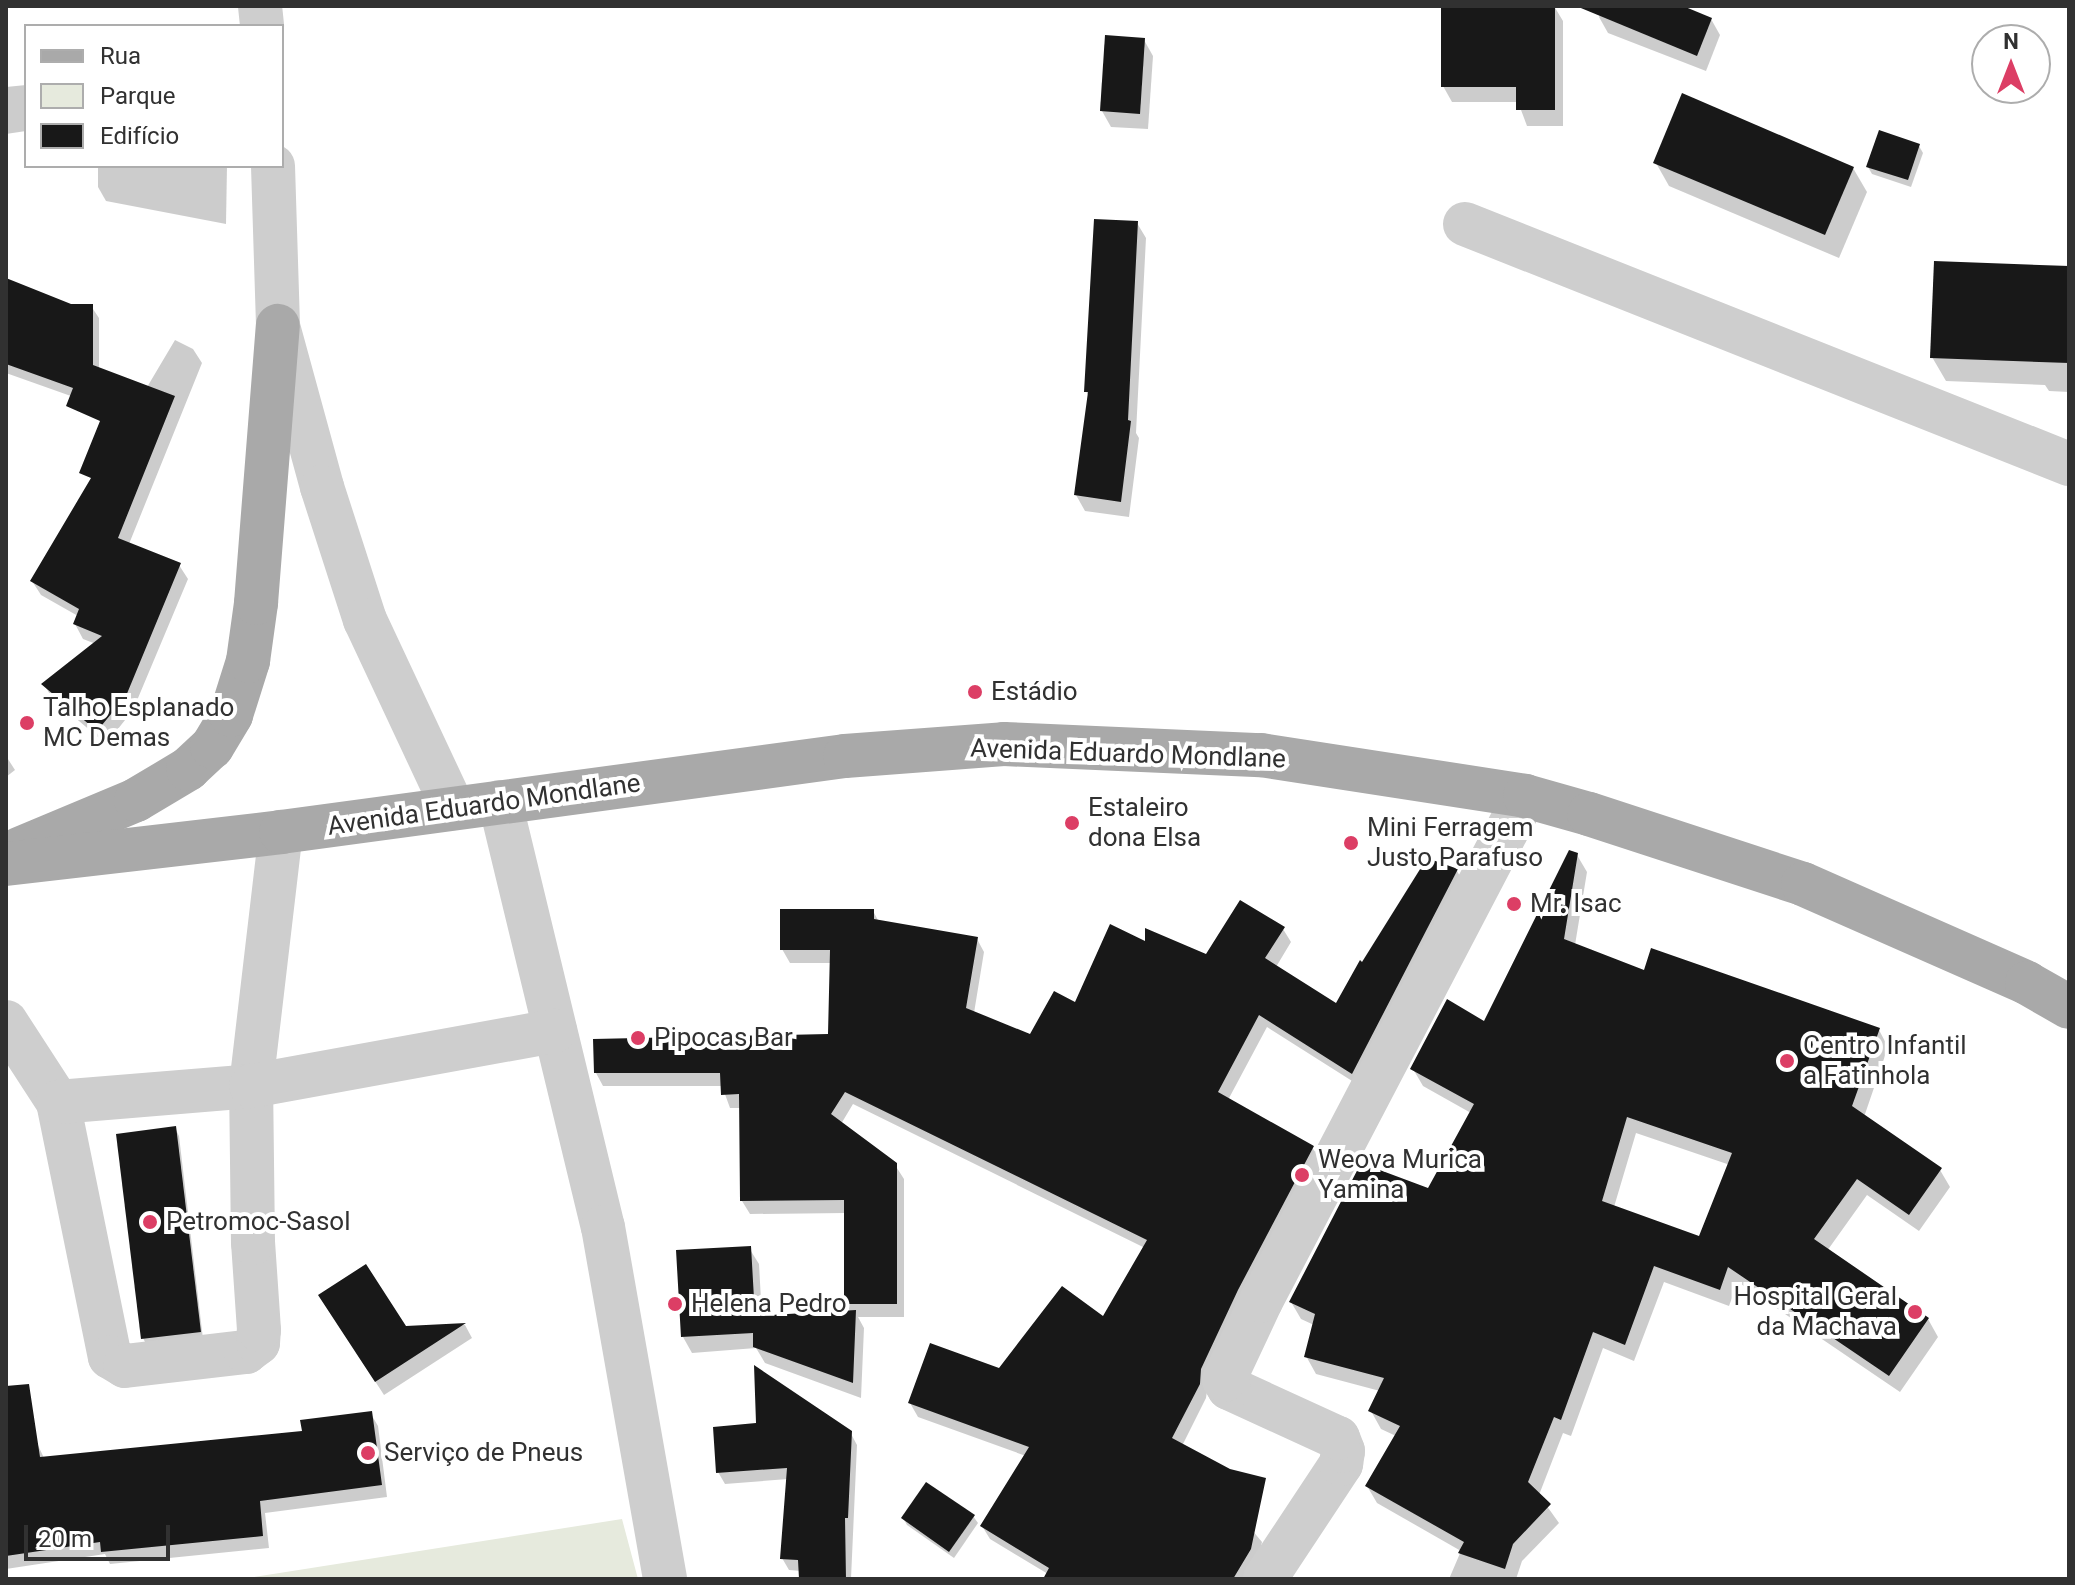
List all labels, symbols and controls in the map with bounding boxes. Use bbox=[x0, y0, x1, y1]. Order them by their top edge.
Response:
legend bbox=[24, 24, 284, 168]
north arrow bbox=[1971, 24, 2051, 104]
text: N bbox=[2003, 29, 2019, 54]
text: Rua bbox=[100, 42, 141, 70]
text: Parque bbox=[100, 82, 176, 110]
text: Edifício bbox=[100, 122, 179, 150]
place label: Estádio bbox=[991, 676, 1078, 708]
marker: Estádio bbox=[966, 683, 984, 701]
place label: Talho Esplanado MC Demas bbox=[43, 692, 234, 754]
marker: Talho Esplanado MC Demas bbox=[18, 714, 36, 732]
street label: Avenida Eduardo Mondlane bbox=[970, 733, 1286, 775]
street label: Avenida Eduardo Mondlane bbox=[325, 768, 643, 842]
place label: Estaleiro dona Elsa bbox=[1088, 792, 1201, 854]
place label: Mini Ferragem Justo Parafuso bbox=[1367, 812, 1543, 874]
marker: Estaleiro dona Elsa bbox=[1063, 814, 1081, 832]
marker: Mini Ferragem Justo Parafuso bbox=[1342, 834, 1360, 852]
place label: Mr. Isac bbox=[1530, 888, 1621, 920]
marker: Mr. Isac bbox=[1505, 895, 1523, 913]
place label: Pipocas Bar bbox=[654, 1022, 793, 1054]
marker: Pipocas Bar bbox=[629, 1029, 647, 1047]
place label: Centro Infantil a Fatinhola bbox=[1803, 1030, 1967, 1092]
marker: Centro Infantil a Fatinhola bbox=[1778, 1052, 1796, 1070]
place label: Weova Murica Yamina bbox=[1318, 1144, 1482, 1206]
marker: Weova Murica Yamina bbox=[1293, 1166, 1311, 1184]
place label: Petromoc-Sasol bbox=[166, 1206, 350, 1238]
marker: Petromoc-Sasol bbox=[141, 1213, 159, 1231]
place label: Hospital Geral da Machava bbox=[1734, 1281, 1897, 1342]
place label: Helena Pedro bbox=[691, 1288, 846, 1320]
marker: Helena Pedro bbox=[666, 1295, 684, 1313]
marker: Hospital Geral da Machava bbox=[1904, 1301, 1926, 1323]
place label: Serviço de Pneus bbox=[384, 1437, 583, 1469]
marker: Serviço de Pneus bbox=[359, 1444, 377, 1462]
scale bar bbox=[28, 1509, 174, 1559]
text: 20 m bbox=[38, 1525, 92, 1553]

